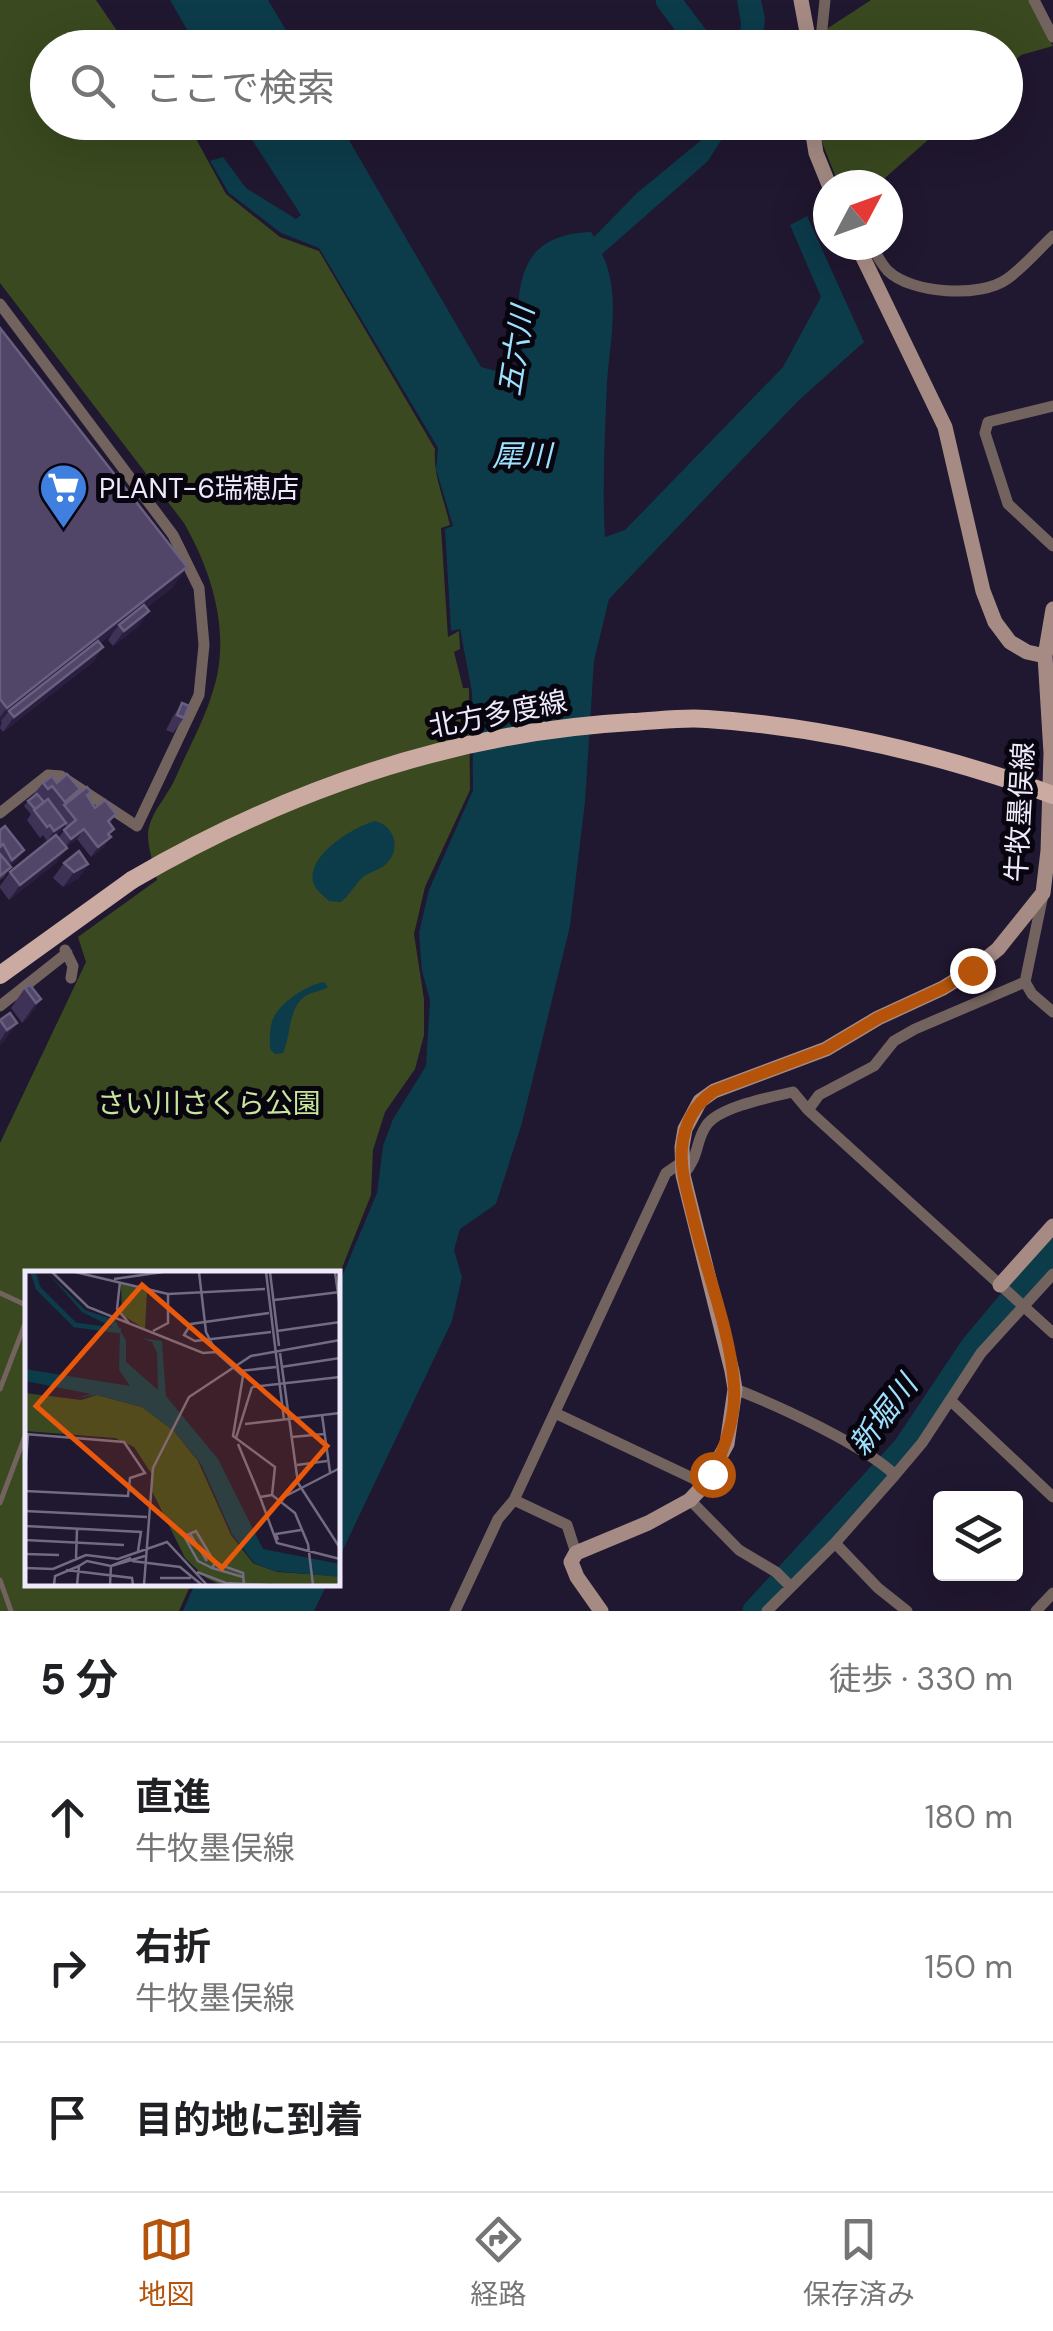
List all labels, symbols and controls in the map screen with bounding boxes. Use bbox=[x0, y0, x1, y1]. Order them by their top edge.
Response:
search box bbox=[30, 30, 1023, 140]
icon: search bbox=[65, 58, 120, 113]
text: ここで検索 bbox=[145, 63, 335, 113]
north arrow bbox=[813, 170, 903, 260]
water label: 五六川 bbox=[490, 301, 543, 398]
water label: 犀川 bbox=[492, 436, 555, 475]
supermarket icon: PLANT-6瑞穂店 bbox=[38, 462, 90, 530]
place label: PLANT-6瑞穂店 bbox=[99, 470, 299, 507]
street label: 北方多度線 bbox=[426, 682, 570, 746]
street label: 牛牧墨俣線 bbox=[998, 741, 1042, 883]
route end bbox=[950, 948, 996, 994]
park label: さい川さくら公園 bbox=[97, 1085, 321, 1122]
inset map bbox=[25, 1271, 340, 1586]
water label: 新堀川 bbox=[840, 1365, 927, 1463]
route start bbox=[690, 1452, 736, 1498]
map controls bbox=[933, 1491, 1023, 1581]
button: layers bbox=[933, 1491, 1023, 1581]
text: 5 分 bbox=[40, 1652, 118, 1707]
text: 徒歩 · 330 m bbox=[829, 1658, 1013, 1700]
text: 直進 bbox=[135, 1772, 211, 1822]
icon: ahead bbox=[40, 1790, 95, 1845]
text: 180 m bbox=[925, 1796, 1013, 1838]
text: 牛牧墨俣線 bbox=[135, 1827, 295, 1869]
text: 右折 bbox=[135, 1922, 211, 1972]
icon: right bbox=[40, 1940, 95, 1995]
text: 150 m bbox=[925, 1946, 1013, 1988]
text: 牛牧墨俣線 bbox=[135, 1977, 295, 2019]
icon: arrive bbox=[40, 2090, 95, 2145]
text: 目的地に到着 bbox=[135, 2095, 363, 2145]
tab: 地図 bbox=[138, 2212, 194, 2313]
tab: 経路 bbox=[470, 2212, 527, 2313]
tab: 保存済み bbox=[803, 2212, 915, 2313]

